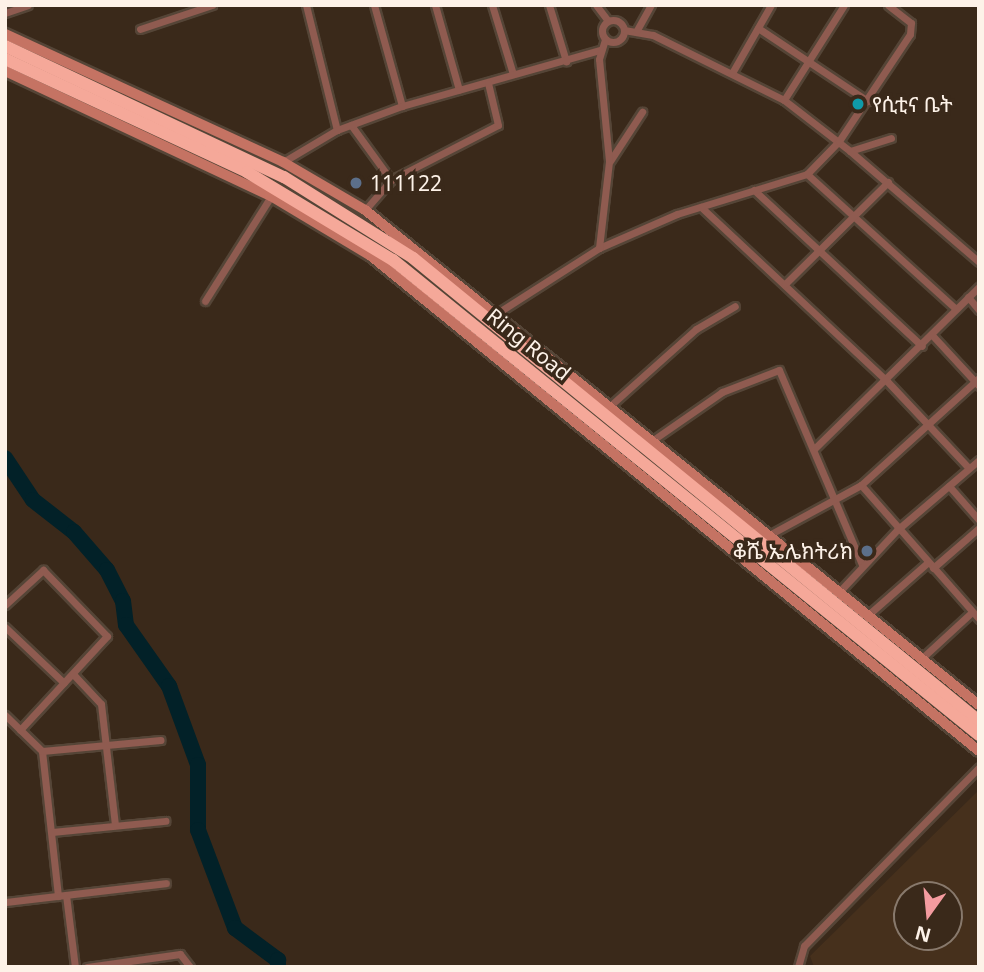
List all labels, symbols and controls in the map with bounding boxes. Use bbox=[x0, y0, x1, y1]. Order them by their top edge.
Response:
place label: የሲቲና ቤት bbox=[872, 91, 953, 117]
marker: የሲቲና ቤት bbox=[850, 96, 866, 112]
place label: 111122 bbox=[370, 170, 442, 196]
marker: 111122 bbox=[348, 175, 364, 191]
street label: Ring Road bbox=[482, 303, 576, 385]
place label: ቆሼ ኤሌክትሪክ bbox=[733, 538, 853, 564]
marker: ቆሼ ኤሌክትሪክ bbox=[859, 543, 875, 559]
north arrow bbox=[893, 881, 963, 951]
text: N bbox=[912, 920, 934, 949]

